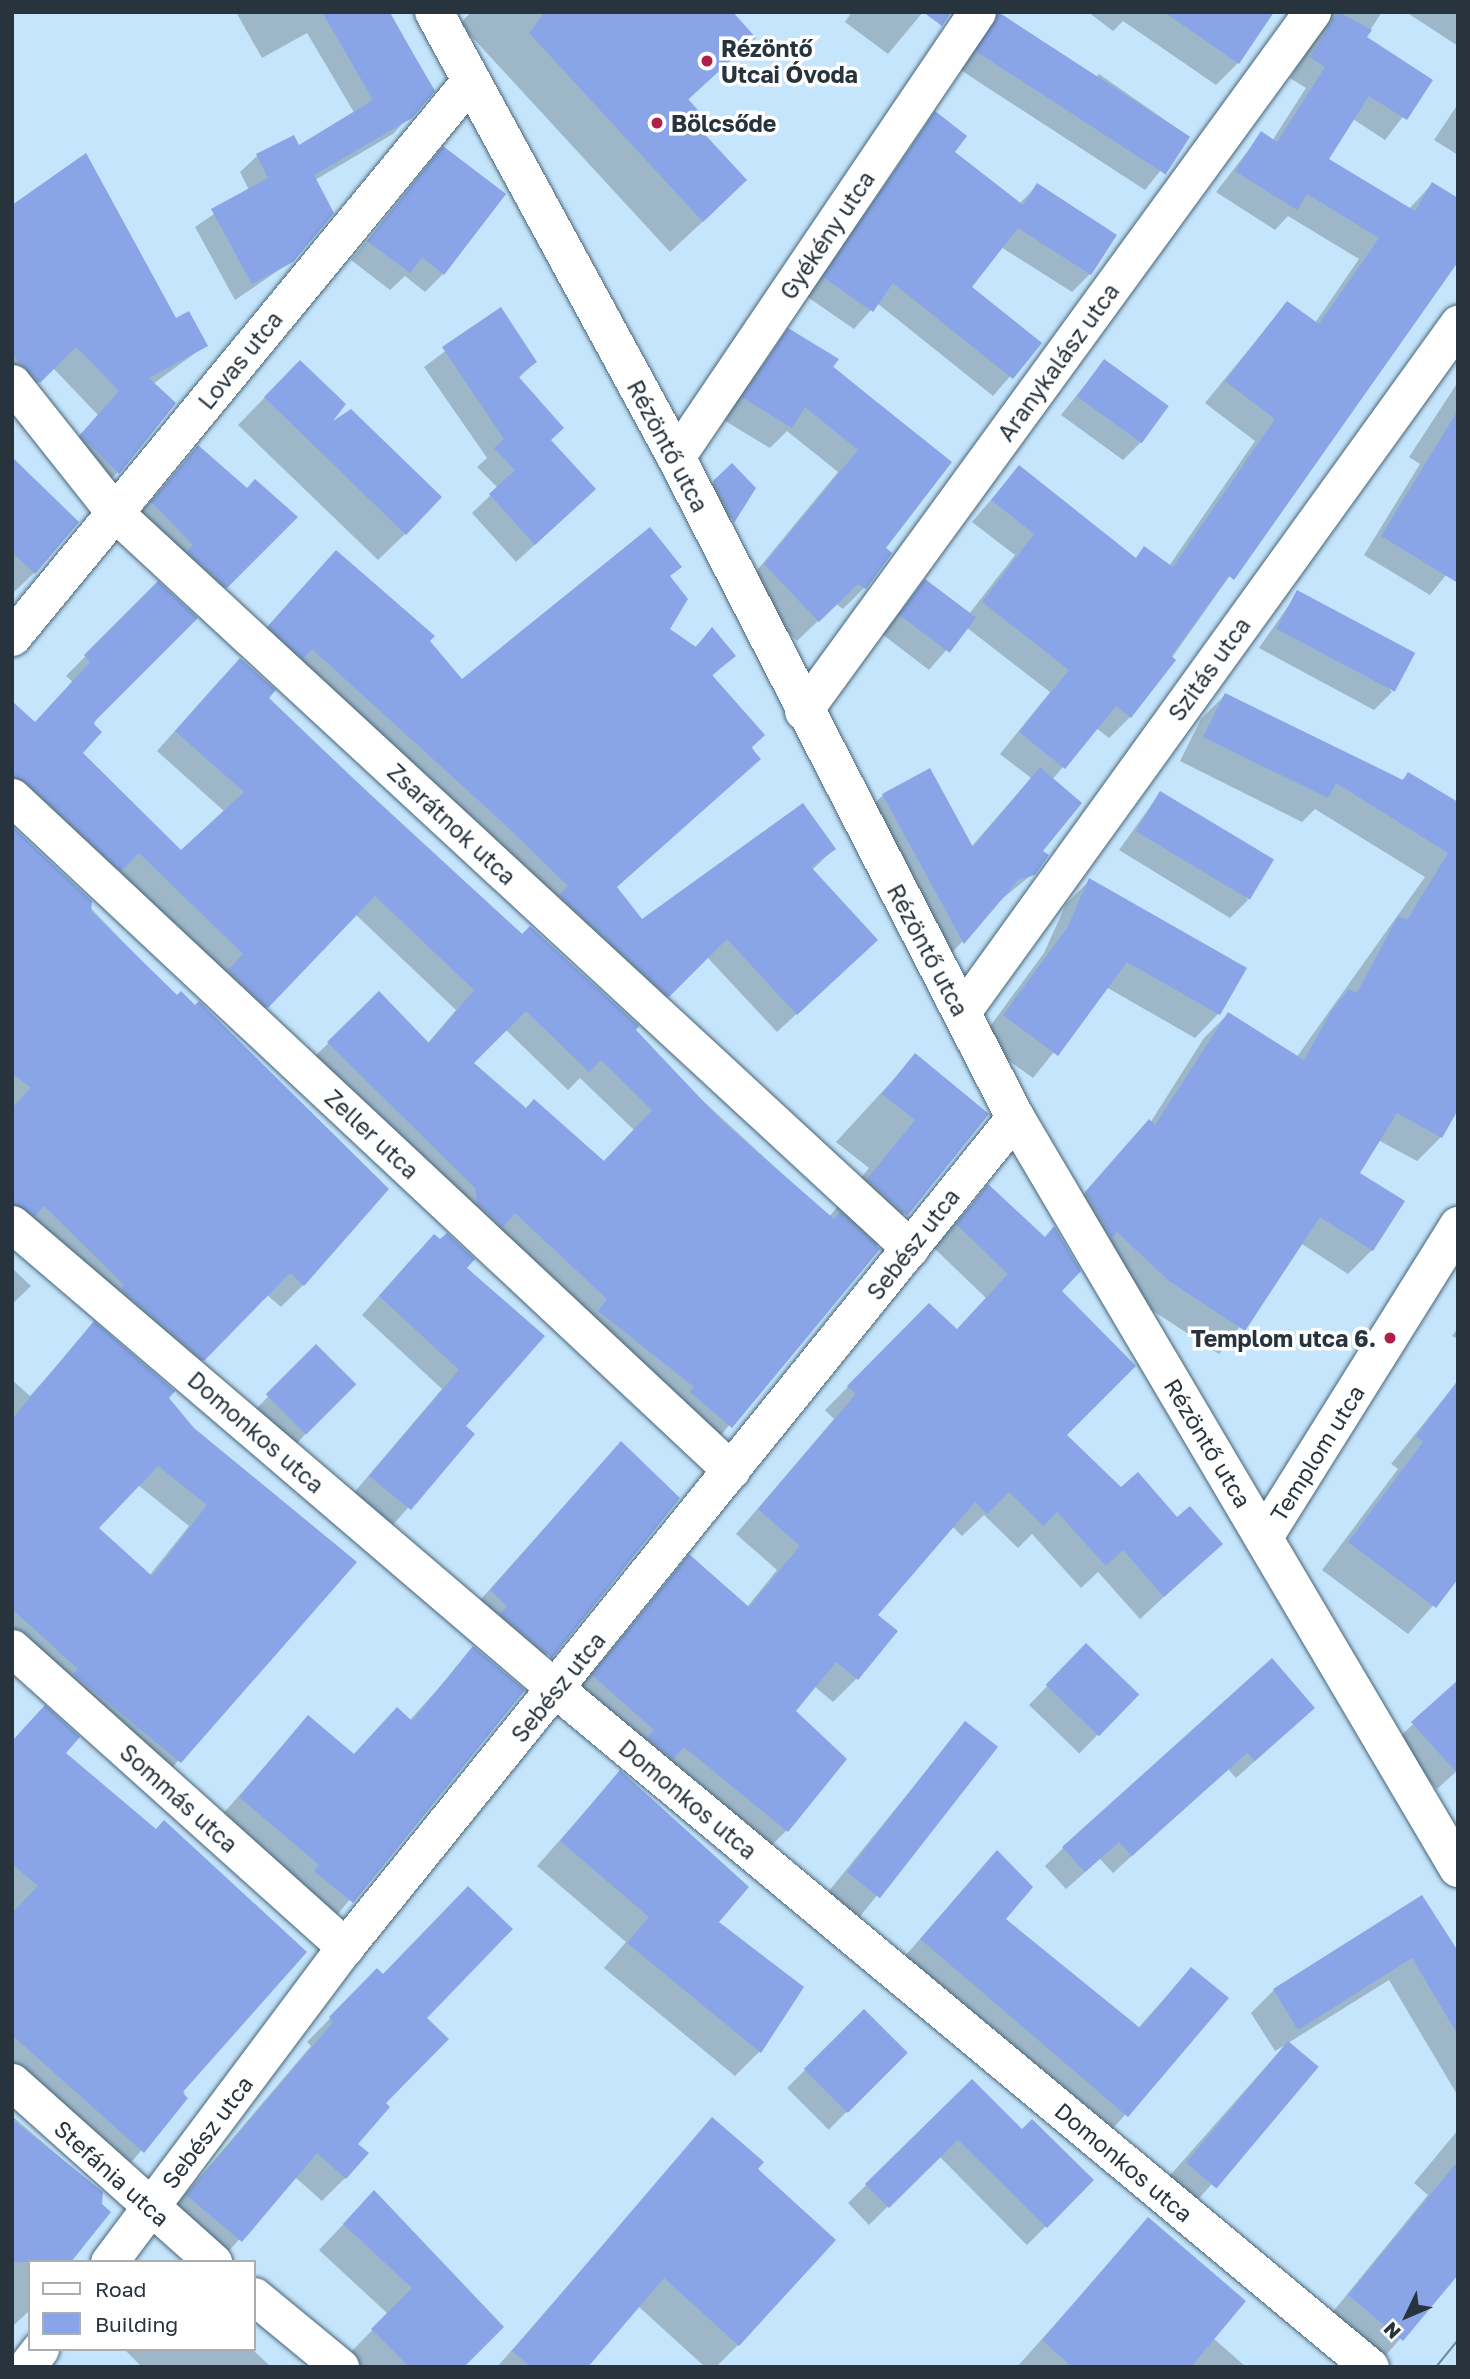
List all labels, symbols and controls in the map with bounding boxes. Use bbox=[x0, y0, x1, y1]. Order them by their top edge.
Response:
place label: Rézöntő Utcai Óvoda bbox=[721, 34, 858, 88]
marker: Rézöntő Utcai Óvoda bbox=[699, 53, 715, 69]
place label: Bölcsőde bbox=[671, 109, 776, 137]
marker: Bölcsőde bbox=[649, 115, 665, 131]
street label: Gyékény utca bbox=[774, 166, 880, 304]
street label: Aranykalász utca bbox=[992, 278, 1124, 446]
street label: Lovas utca bbox=[192, 305, 288, 415]
street label: Rézöntő utca bbox=[622, 375, 714, 517]
street label: Szitás utca bbox=[1162, 612, 1256, 726]
street label: Zsarátnok utca bbox=[382, 758, 522, 890]
street label: Rézöntő utca bbox=[882, 879, 974, 1021]
street label: Zeller utca bbox=[319, 1084, 425, 1184]
street label: Sebész utca bbox=[861, 1183, 965, 1305]
place label: Templom utca 6. bbox=[1191, 1324, 1376, 1352]
marker: Templom utca 6. bbox=[1382, 1330, 1398, 1346]
street label: Domonkos utca bbox=[182, 1365, 330, 1499]
street label: Rézöntő utca bbox=[1159, 1373, 1257, 1513]
street label: Templom utca bbox=[1264, 1380, 1370, 1526]
street label: Sebész utca bbox=[505, 1626, 611, 1748]
street label: Domonkos utca bbox=[614, 1733, 762, 1865]
street label: Sommás utca bbox=[114, 1738, 244, 1858]
street label: Sebész utca bbox=[156, 2070, 258, 2194]
street label: Domonkos utca bbox=[1050, 2096, 1198, 2228]
street label: Stefánia utca bbox=[49, 2114, 175, 2232]
legend bbox=[28, 2260, 256, 2351]
text: Road bbox=[95, 2276, 146, 2302]
north arrow bbox=[1372, 2281, 1442, 2351]
text: Building bbox=[95, 2311, 178, 2337]
text: N bbox=[1378, 2318, 1405, 2344]

